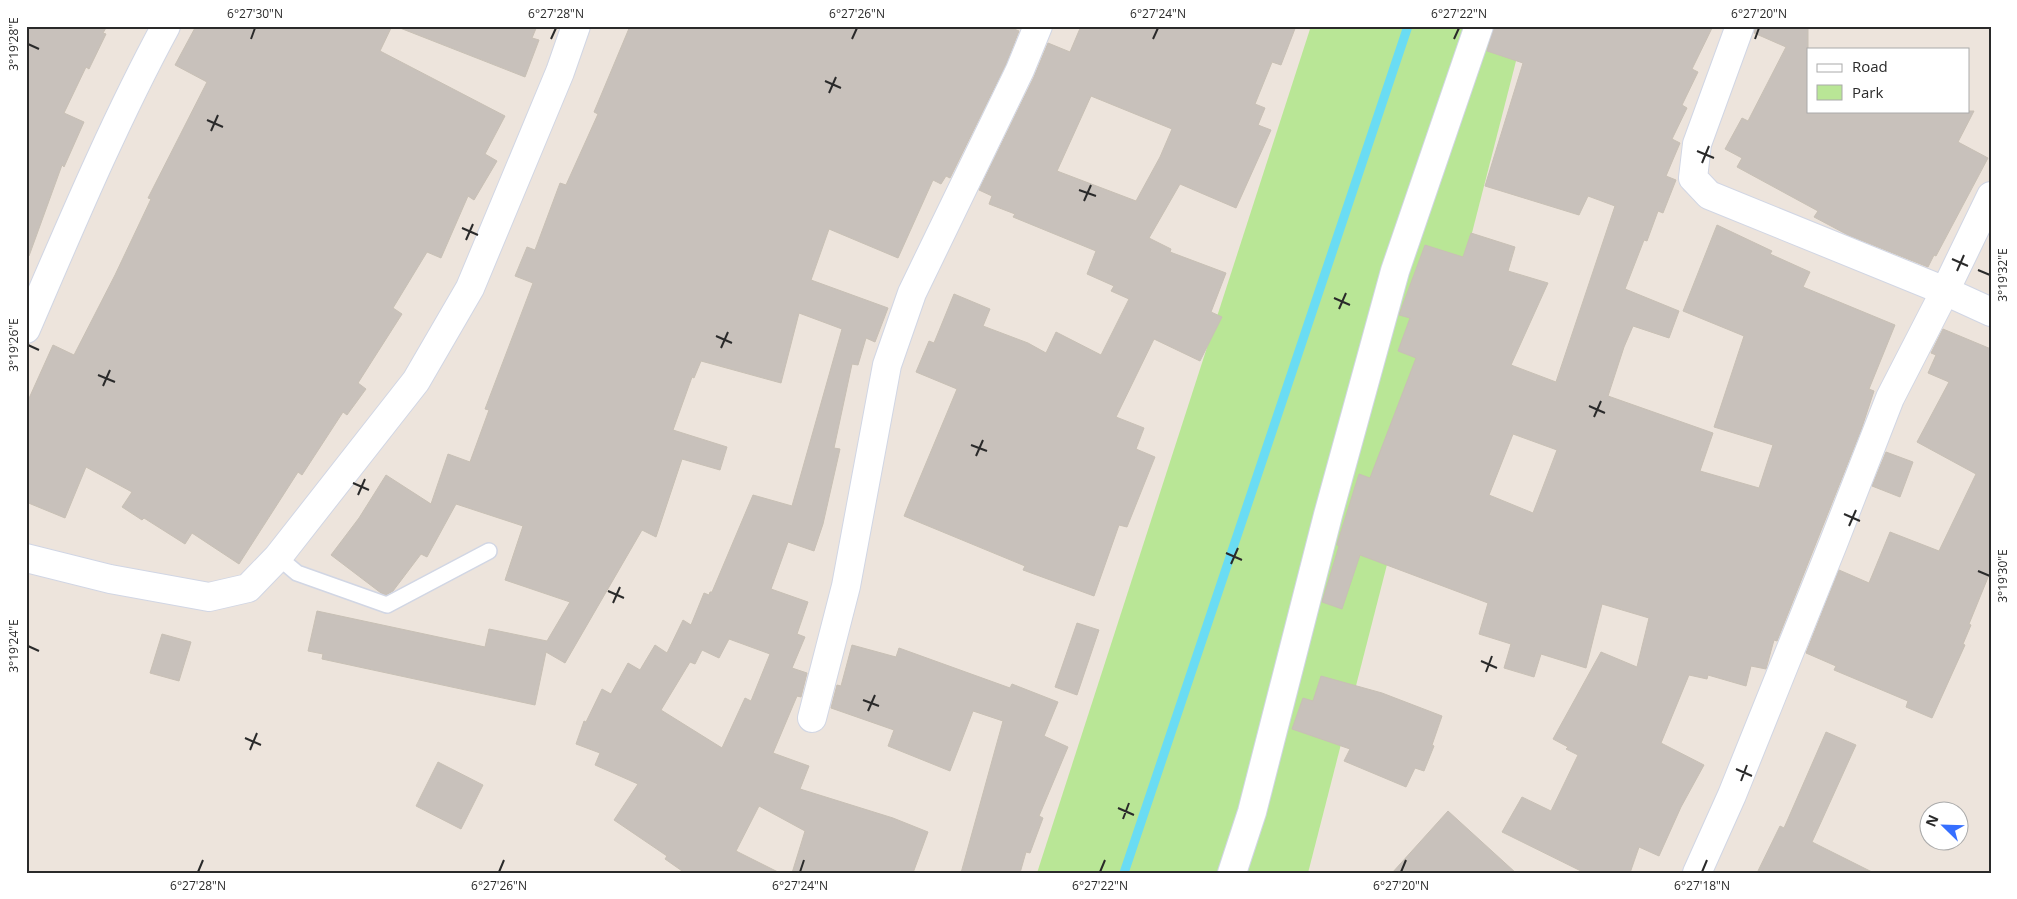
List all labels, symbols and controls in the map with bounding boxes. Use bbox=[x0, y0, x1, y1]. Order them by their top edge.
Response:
text: 6°27'30"N bbox=[227, 5, 283, 22]
text: 6°27'28"N bbox=[528, 5, 584, 22]
text: 6°27'26"N bbox=[829, 5, 885, 22]
text: 6°27'24"N bbox=[1130, 5, 1186, 22]
text: 6°27'22"N bbox=[1431, 5, 1487, 22]
text: 6°27'20"N bbox=[1731, 5, 1787, 22]
text: 3°19'28"E bbox=[5, 17, 22, 71]
legend bbox=[1807, 48, 1970, 112]
text: Road bbox=[1852, 56, 1888, 76]
text: Park bbox=[1852, 82, 1883, 102]
text: 3°19'32"E bbox=[1994, 248, 2011, 302]
text: 3°19'26"E bbox=[5, 318, 22, 372]
text: 3°19'30"E bbox=[1994, 549, 2011, 603]
text: 3°19'24"E bbox=[5, 619, 22, 673]
north arrow bbox=[1920, 802, 1970, 852]
text: N bbox=[1921, 812, 1943, 830]
text: 6°27'28"N bbox=[170, 877, 226, 894]
text: 6°27'26"N bbox=[471, 877, 527, 894]
text: 6°27'24"N bbox=[772, 877, 828, 894]
text: 6°27'22"N bbox=[1072, 877, 1128, 894]
text: 6°27'20"N bbox=[1373, 877, 1429, 894]
text: 6°27'18"N bbox=[1674, 877, 1730, 894]

